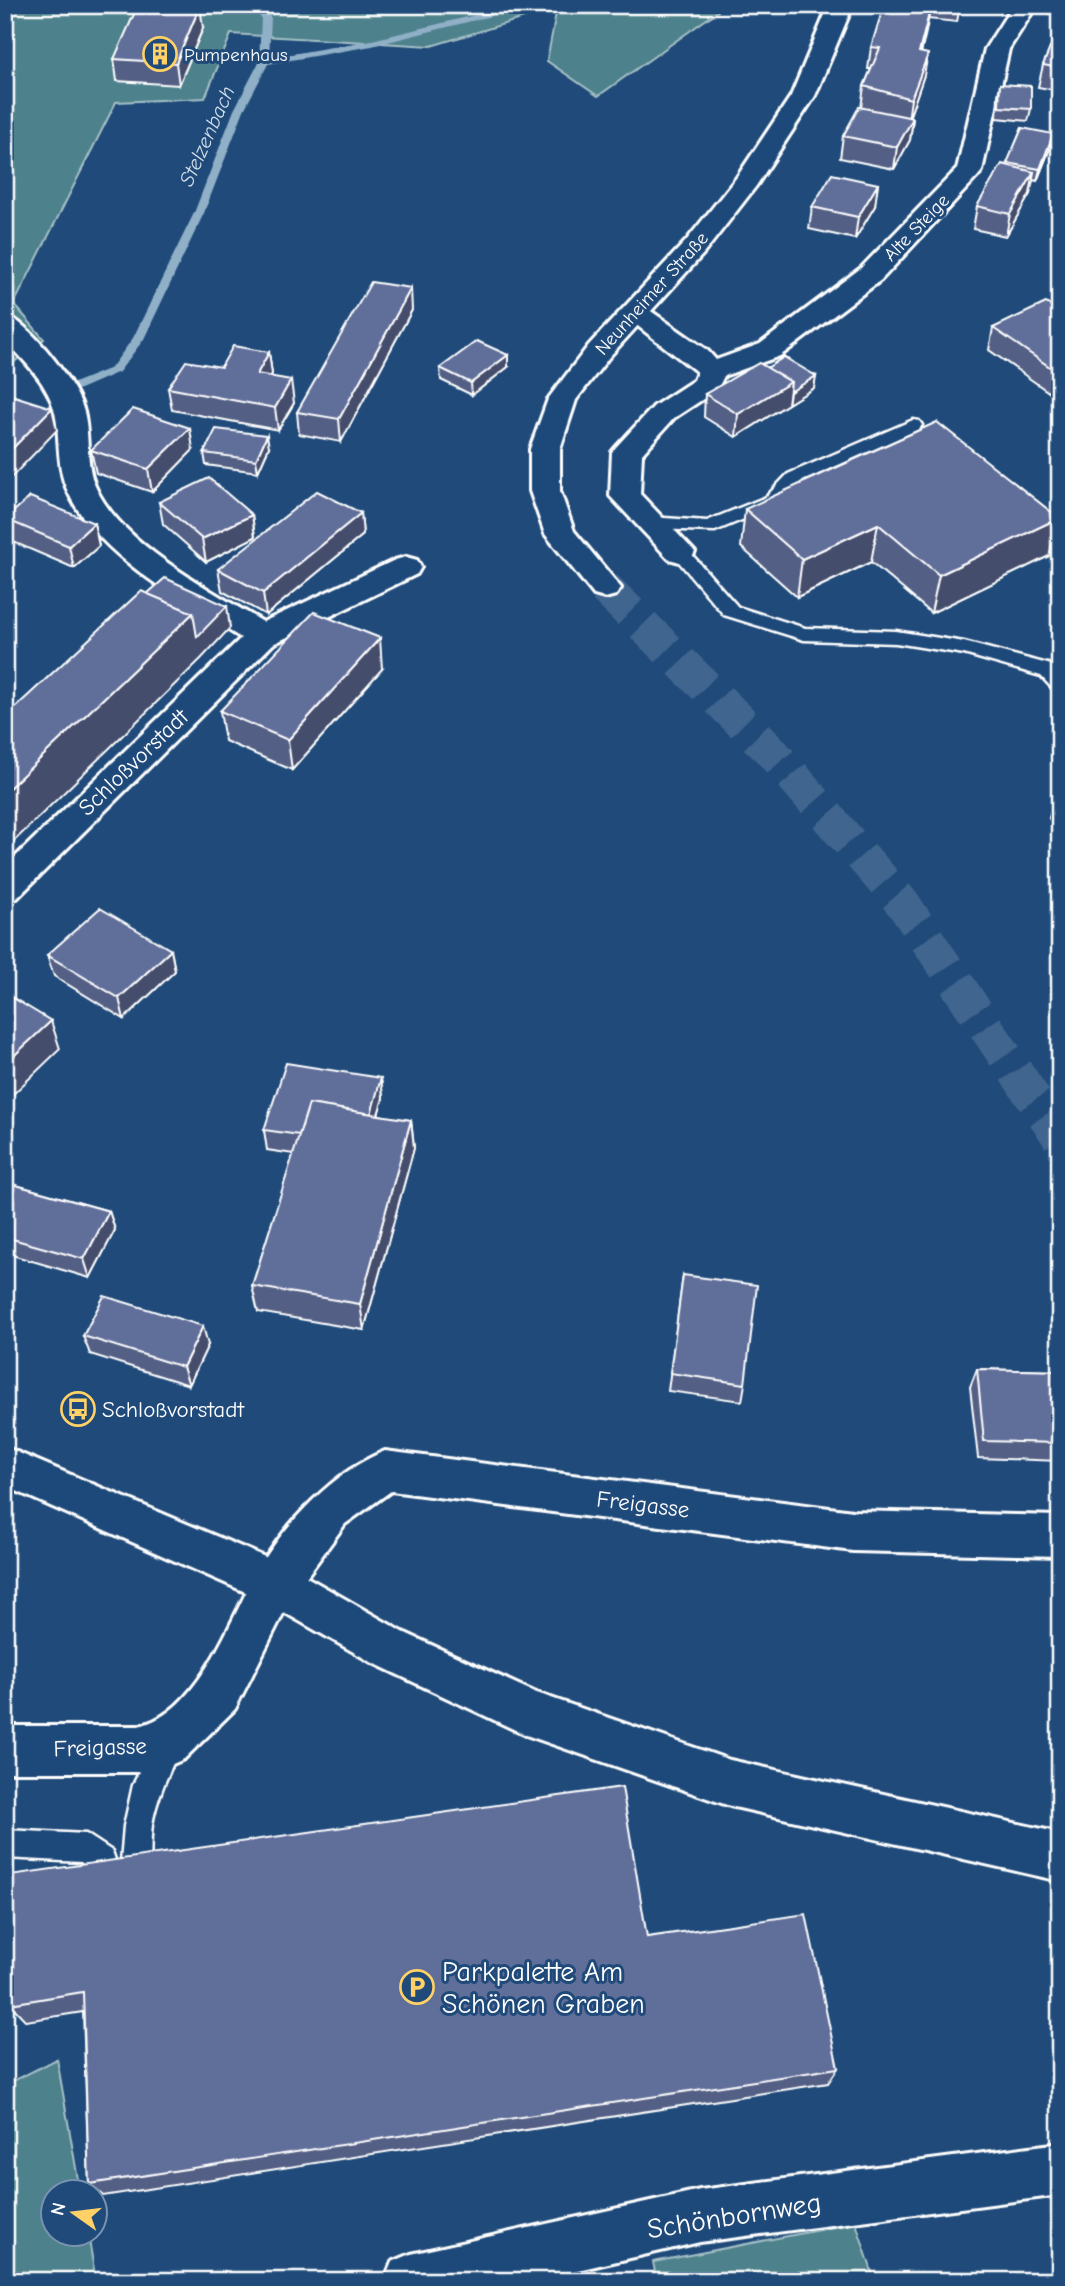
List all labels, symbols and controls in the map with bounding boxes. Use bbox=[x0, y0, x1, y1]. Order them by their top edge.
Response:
building icon: Pumpenhaus bbox=[141, 35, 179, 73]
place label: Pumpenhaus bbox=[184, 44, 288, 66]
water label: Stelzenbach bbox=[174, 82, 240, 190]
street label: Alte Steige bbox=[879, 190, 954, 266]
street label: Neunheimer Straße bbox=[591, 228, 713, 360]
street label: Schloßvorstadt bbox=[73, 702, 195, 821]
bus stop icon: Schloßvorstadt bbox=[59, 1390, 97, 1428]
place label: Schloßvorstadt bbox=[102, 1396, 245, 1423]
street label: Freigasse bbox=[595, 1485, 691, 1524]
street label: Freigasse bbox=[53, 1732, 147, 1763]
place label: Parkpalette Am Schönen Graben bbox=[442, 1956, 645, 2020]
parking icon: Parkpalette Am Schönen Graben bbox=[398, 1968, 436, 2006]
north arrow bbox=[38, 2178, 108, 2248]
street label: Schönbornweg bbox=[645, 2186, 823, 2246]
text: N bbox=[46, 2200, 71, 2218]

